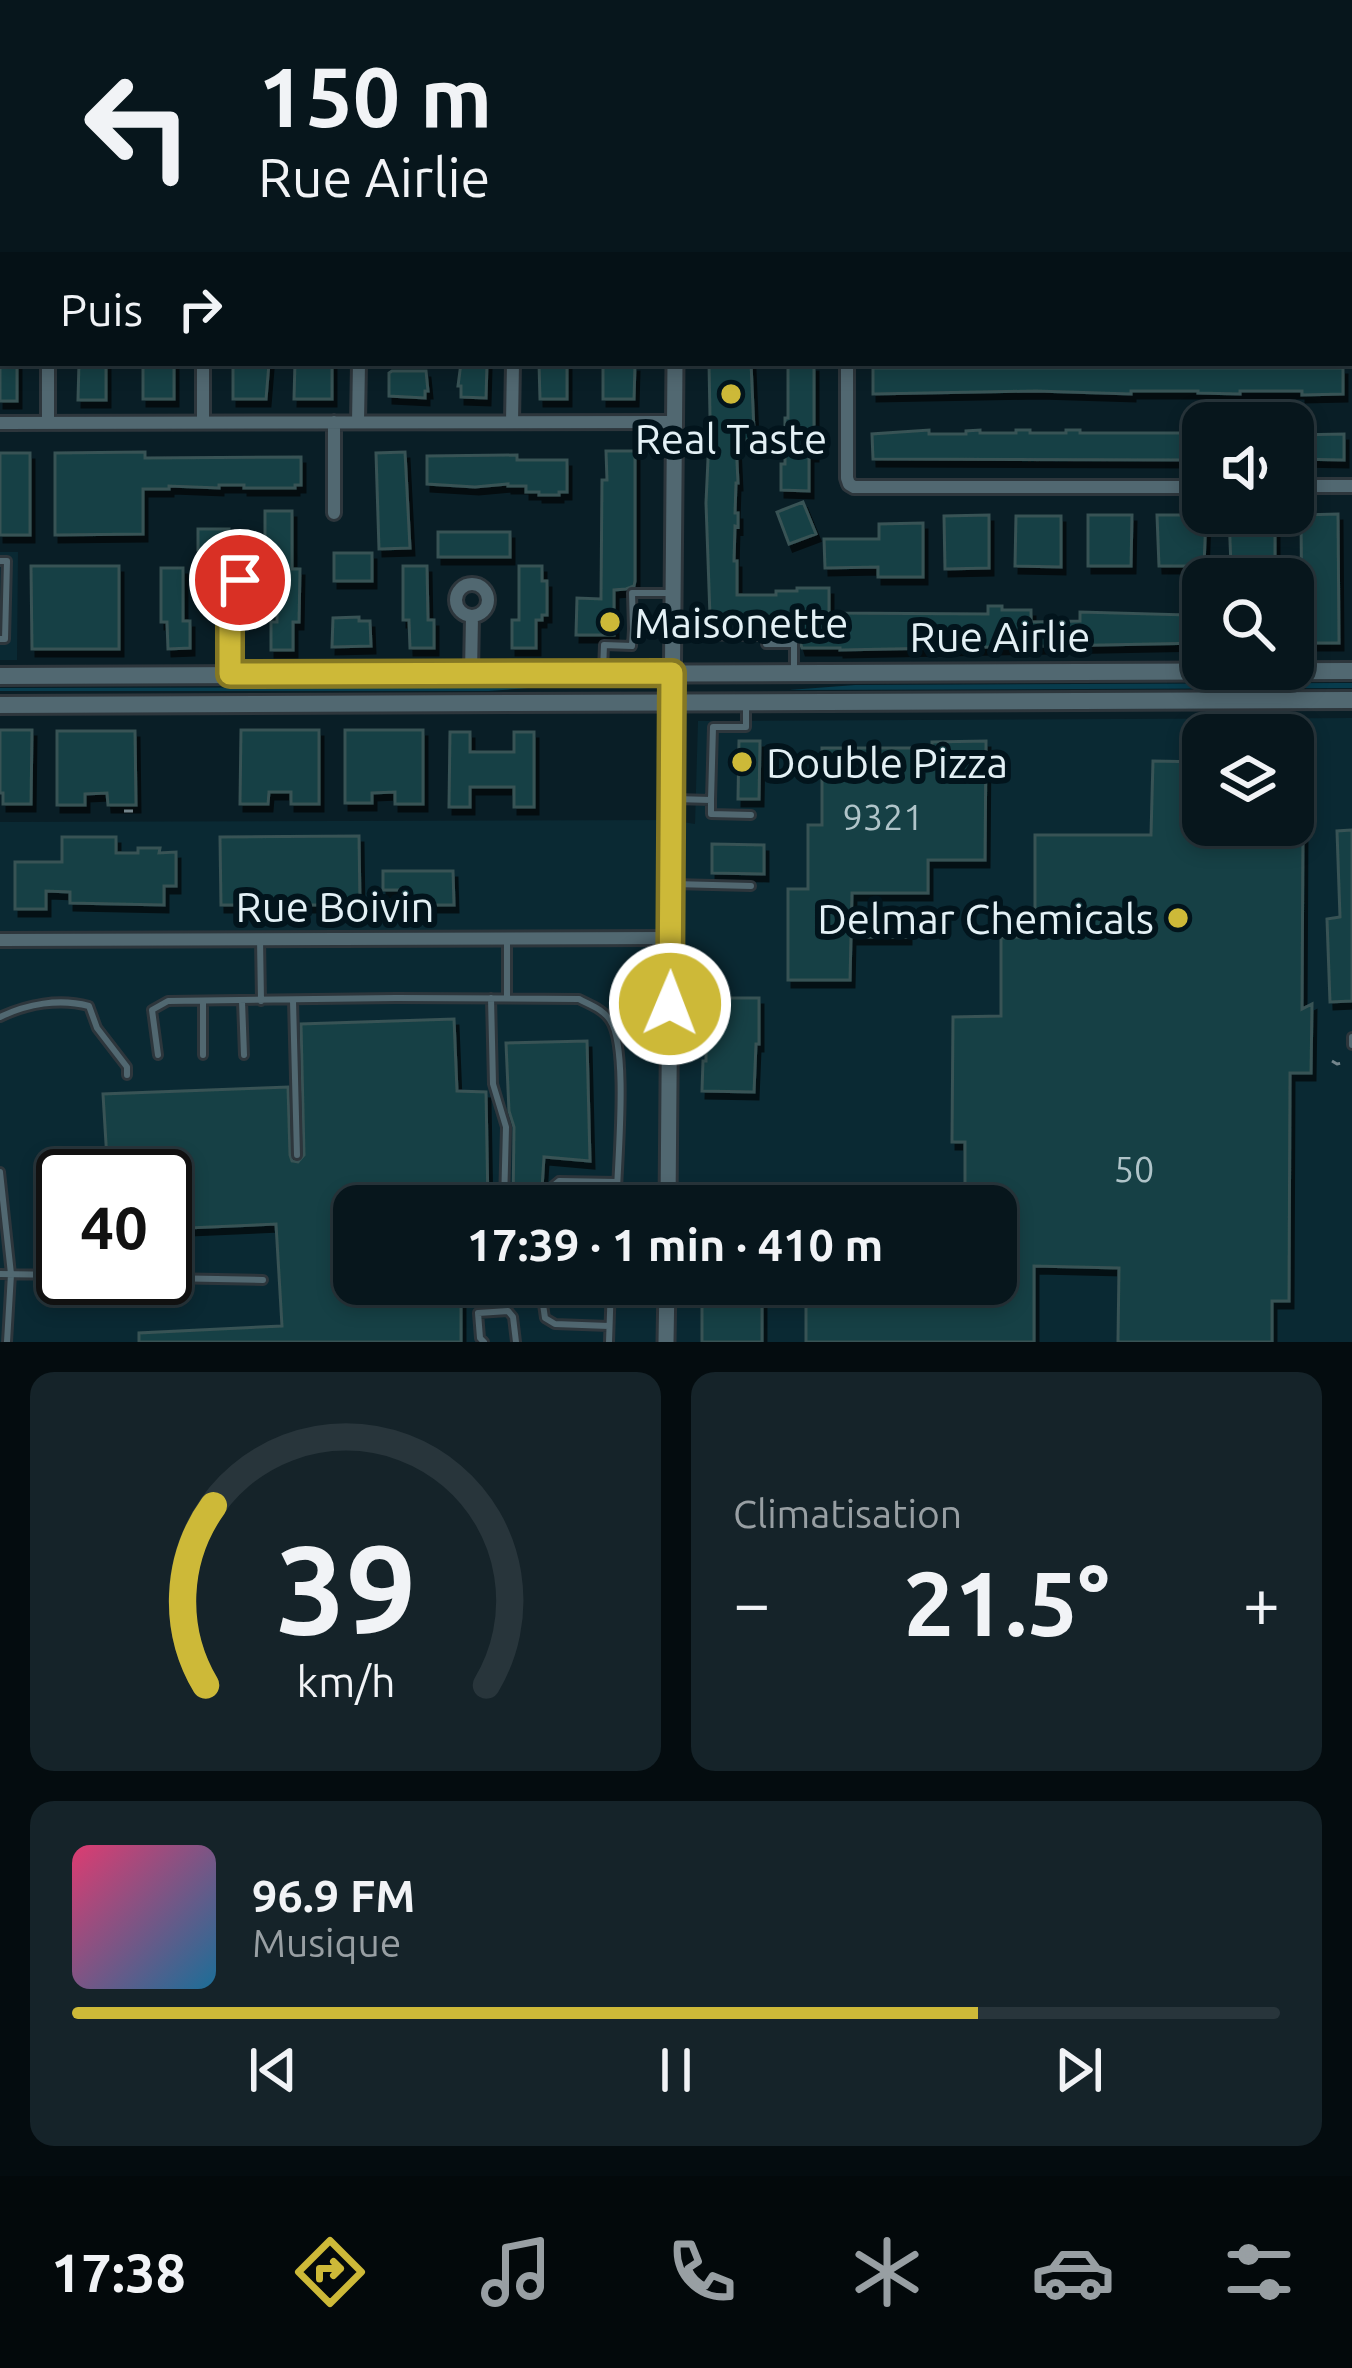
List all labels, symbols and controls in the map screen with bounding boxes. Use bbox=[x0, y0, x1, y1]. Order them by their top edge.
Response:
icon: left bbox=[60, 48, 216, 204]
text: 150 m bbox=[258, 49, 492, 143]
text: Rue Airlie bbox=[258, 147, 490, 207]
icon: right bbox=[167, 276, 233, 342]
text: Puis bbox=[60, 284, 143, 335]
marker: Real Taste bbox=[718, 381, 744, 407]
map controls bbox=[1182, 402, 1314, 846]
button: sound bbox=[1182, 402, 1314, 534]
place label: Real Taste bbox=[635, 415, 827, 462]
pin bbox=[189, 529, 291, 631]
icon: arrive bbox=[207, 547, 273, 613]
button: search bbox=[1182, 558, 1314, 690]
place label: Maisonette bbox=[634, 599, 848, 646]
marker: Maisonette bbox=[597, 609, 623, 635]
street label: Rue Airlie bbox=[910, 613, 1090, 660]
button: layers bbox=[1182, 714, 1314, 846]
place label: Double Pizza bbox=[766, 739, 1008, 786]
marker: Double Pizza bbox=[729, 749, 755, 775]
house number: 9321 bbox=[842, 796, 924, 837]
street label: Rue Boivin bbox=[236, 883, 435, 930]
place label: Delmar Chemicals bbox=[817, 895, 1154, 942]
marker: Delmar Chemicals bbox=[1165, 905, 1191, 931]
position arrow bbox=[607, 941, 733, 1067]
house number: 50 bbox=[1114, 1148, 1154, 1189]
speed limit sign: 40 bbox=[36, 1149, 192, 1305]
text: 17:39 · 1 min · 410 m bbox=[467, 1219, 883, 1270]
text: Climatisation bbox=[733, 1492, 962, 1535]
text: 39 bbox=[275, 1518, 416, 1658]
text: 21.5° bbox=[903, 1552, 1110, 1653]
text: − bbox=[733, 1565, 770, 1639]
text: + bbox=[1243, 1565, 1280, 1639]
text: km/h bbox=[296, 1656, 395, 1704]
text: 96.9 FM bbox=[252, 1870, 415, 1921]
text: Musique bbox=[252, 1921, 401, 1964]
icon: previous bbox=[240, 2037, 306, 2103]
icon: pause bbox=[643, 2037, 709, 2103]
icon: next bbox=[1046, 2037, 1112, 2103]
icon: directions bbox=[288, 2230, 372, 2314]
icon: music bbox=[474, 2230, 558, 2314]
icon: phone bbox=[660, 2230, 744, 2314]
icon: climate bbox=[845, 2230, 929, 2314]
icon: car bbox=[1031, 2230, 1115, 2314]
icon: filters bbox=[1217, 2230, 1301, 2314]
text: 17:38 bbox=[51, 2242, 186, 2302]

